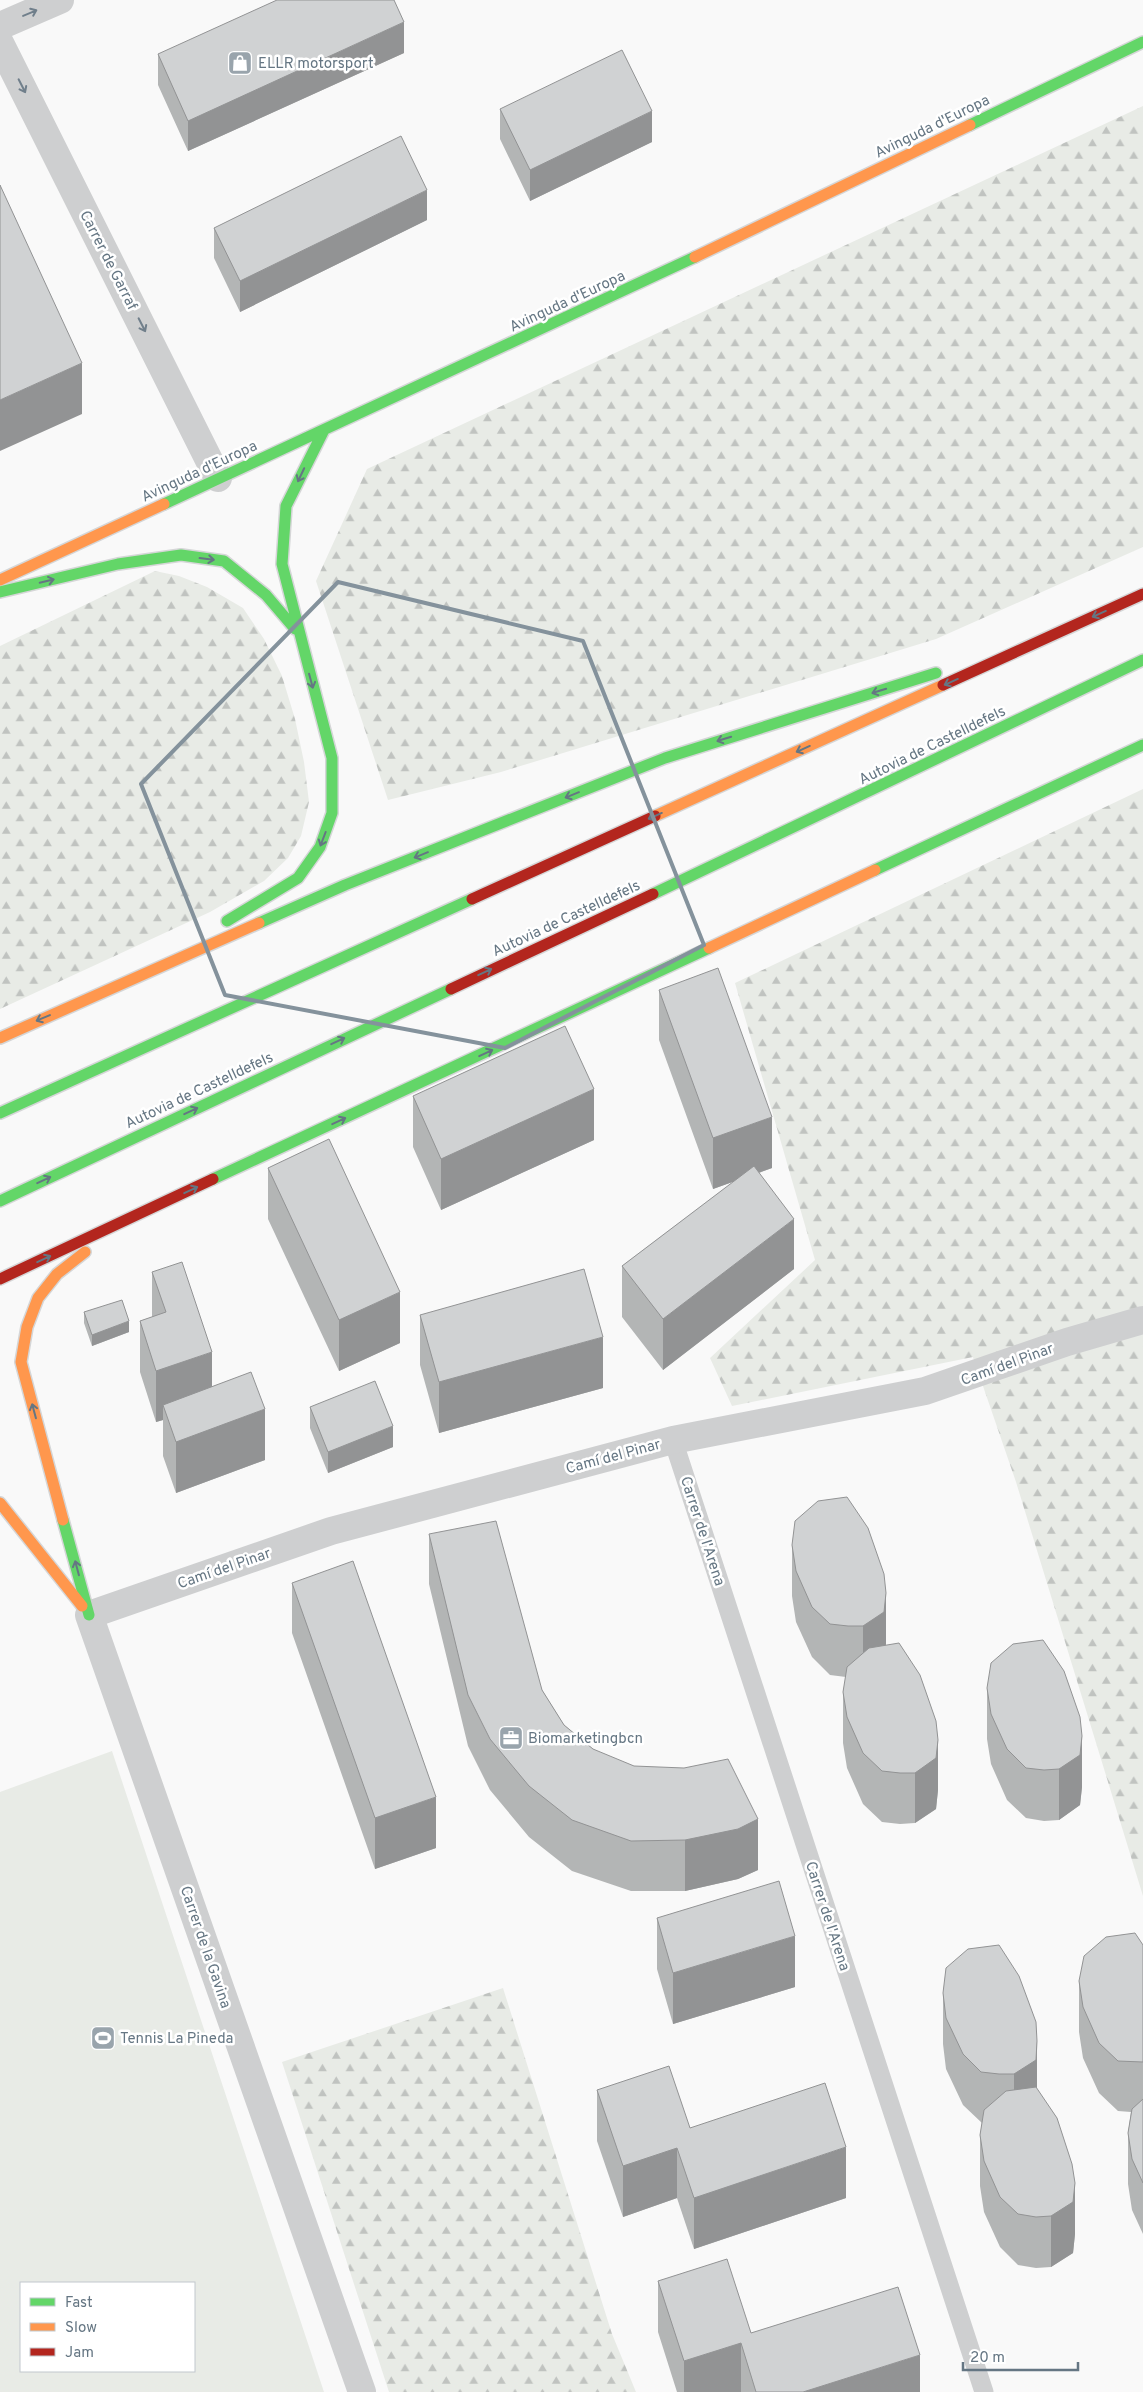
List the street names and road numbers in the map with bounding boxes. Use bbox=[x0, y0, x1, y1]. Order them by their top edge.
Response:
street label: Avinguda d'Europa bbox=[872, 91, 993, 163]
street label: Carrer de Garraf bbox=[74, 208, 141, 314]
street label: Avinguda d'Europa bbox=[507, 267, 629, 338]
street label: Avinguda d'Europa bbox=[139, 437, 261, 508]
street label: Autovia de Castelldefels bbox=[856, 703, 1009, 790]
street label: Autovia de Castelldefels bbox=[490, 877, 644, 962]
street label: Autovia de Castelldefels bbox=[123, 1049, 277, 1134]
street label: Camí del Pinar bbox=[958, 1340, 1057, 1391]
street label: Camí del Pinar bbox=[564, 1436, 663, 1479]
street label: Carrer de l'Arena bbox=[675, 1474, 728, 1589]
street label: Camí del Pinar bbox=[175, 1545, 274, 1594]
street label: Carrer de l'Arena bbox=[800, 1859, 853, 1974]
street label: Carrer de la Gavina bbox=[175, 1884, 234, 2011]

